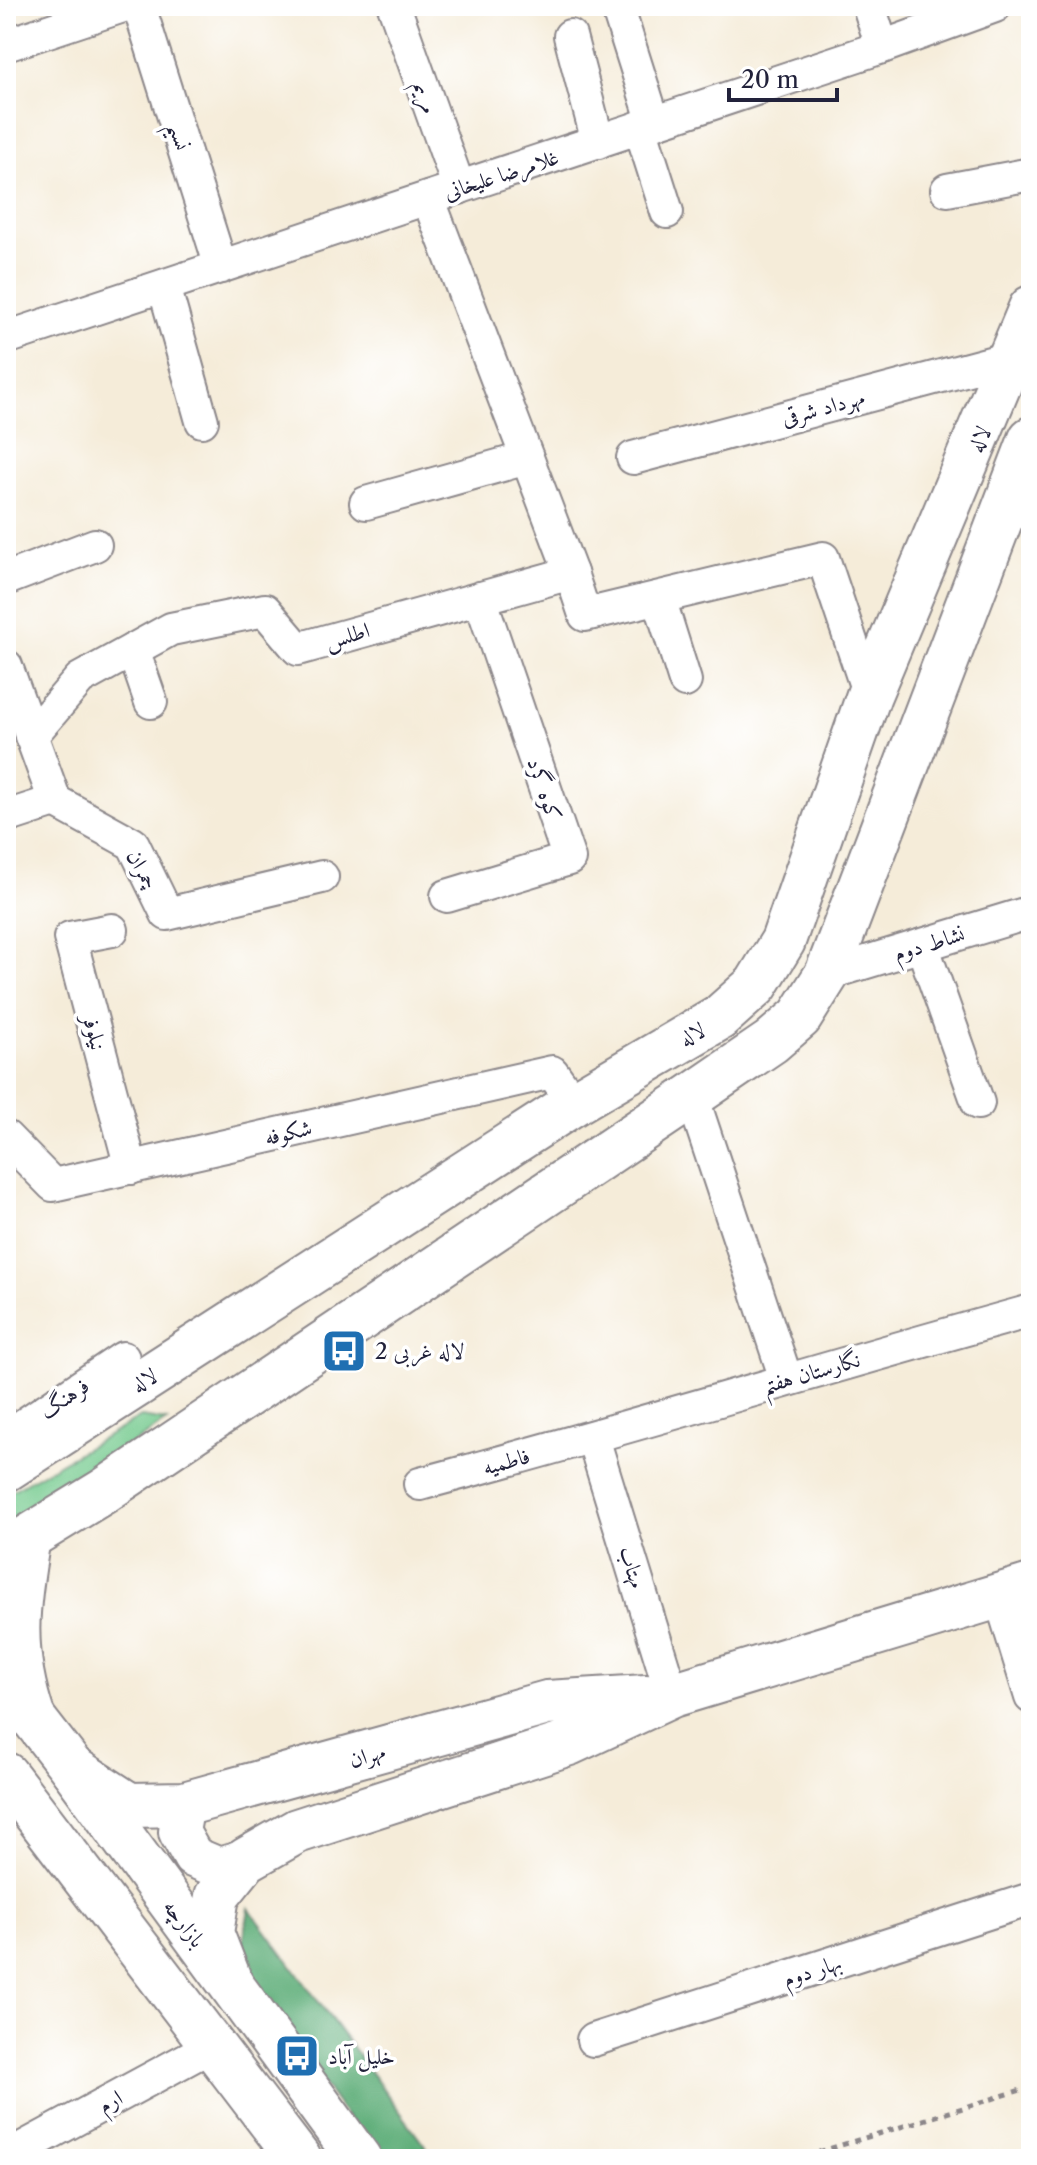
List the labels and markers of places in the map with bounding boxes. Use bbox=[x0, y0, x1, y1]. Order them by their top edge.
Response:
bus stop icon: لاله غربی 2 bbox=[320, 1327, 368, 1375]
place label: لاله غربی 2 bbox=[375, 1338, 464, 1368]
bus stop icon: خلیل آباد bbox=[273, 2032, 321, 2080]
place label: خلیل آباد bbox=[328, 2043, 395, 2072]

